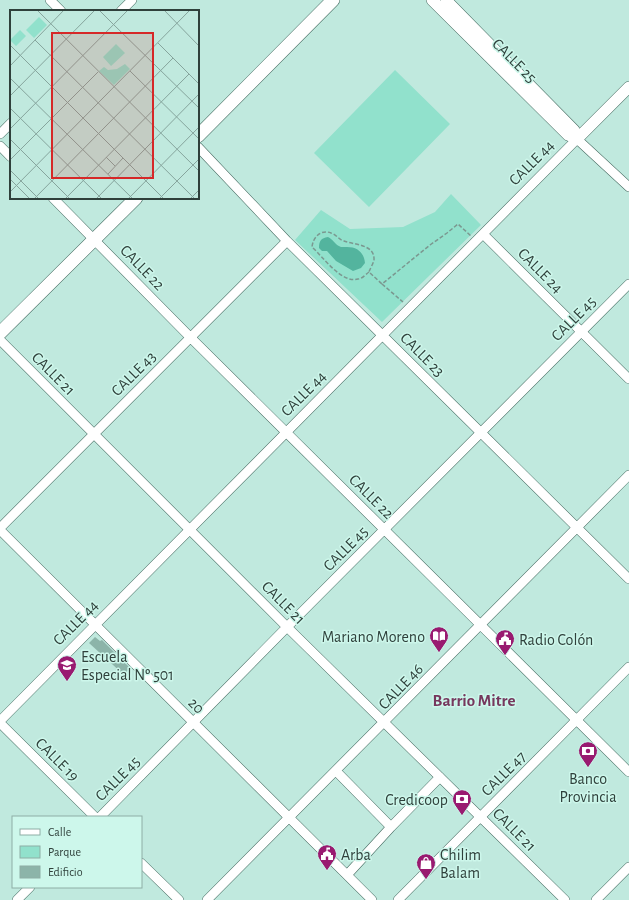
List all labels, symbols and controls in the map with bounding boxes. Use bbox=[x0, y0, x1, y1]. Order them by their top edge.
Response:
inset map bbox=[10, 10, 199, 199]
street label: CALLE 25 bbox=[489, 36, 539, 86]
street label: CALLE 44 bbox=[506, 137, 558, 188]
street label: CALLE 22 bbox=[117, 242, 167, 293]
street label: CALLE 24 bbox=[515, 245, 566, 296]
street label: CALLE 45 bbox=[548, 293, 599, 344]
street label: CALLE 23 bbox=[397, 330, 447, 380]
street label: CALLE 43 bbox=[108, 348, 159, 399]
street label: CALLE 21 bbox=[29, 349, 78, 398]
street label: CALLE 44 bbox=[278, 368, 330, 419]
street label: CALLE 22 bbox=[346, 471, 397, 522]
street label: CALLE 45 bbox=[320, 523, 371, 574]
street label: CALLE 21 bbox=[259, 578, 308, 627]
street label: CALLE 44 bbox=[50, 597, 102, 648]
library icon: Mariano Moreno bbox=[428, 625, 450, 653]
public building icon: Radio Colón bbox=[494, 628, 516, 656]
place label: Mariano Moreno bbox=[322, 629, 425, 645]
place label: Radio Colón bbox=[519, 632, 593, 648]
place label: Escuela Especial Nº 501 bbox=[81, 649, 174, 683]
school or university icon: Escuela Especial Nº 501 bbox=[56, 654, 78, 682]
street label: CALLE 46 bbox=[375, 661, 426, 713]
district label: Barrio Mitre bbox=[433, 692, 515, 709]
street label: 20 bbox=[185, 694, 208, 717]
street label: CALLE 19 bbox=[32, 735, 82, 785]
bank icon: Banco Provincia bbox=[577, 740, 599, 768]
street label: CALLE 47 bbox=[478, 748, 529, 799]
street label: CALLE 45 bbox=[92, 753, 143, 804]
place label: Banco Provincia bbox=[559, 771, 617, 805]
bank icon: Credicoop bbox=[451, 788, 473, 816]
place label: Credicoop bbox=[385, 792, 448, 808]
street label: CALLE 21 bbox=[490, 805, 539, 854]
legend bbox=[12, 816, 142, 888]
text: Calle bbox=[48, 826, 71, 838]
public building icon: Arba bbox=[316, 843, 338, 871]
text: Parque bbox=[48, 846, 81, 858]
place label: Arba bbox=[341, 847, 371, 863]
place label: Chilim Balam bbox=[440, 847, 481, 881]
shop icon: Chilim Balam bbox=[415, 852, 437, 880]
text: Edificio bbox=[48, 866, 83, 878]

